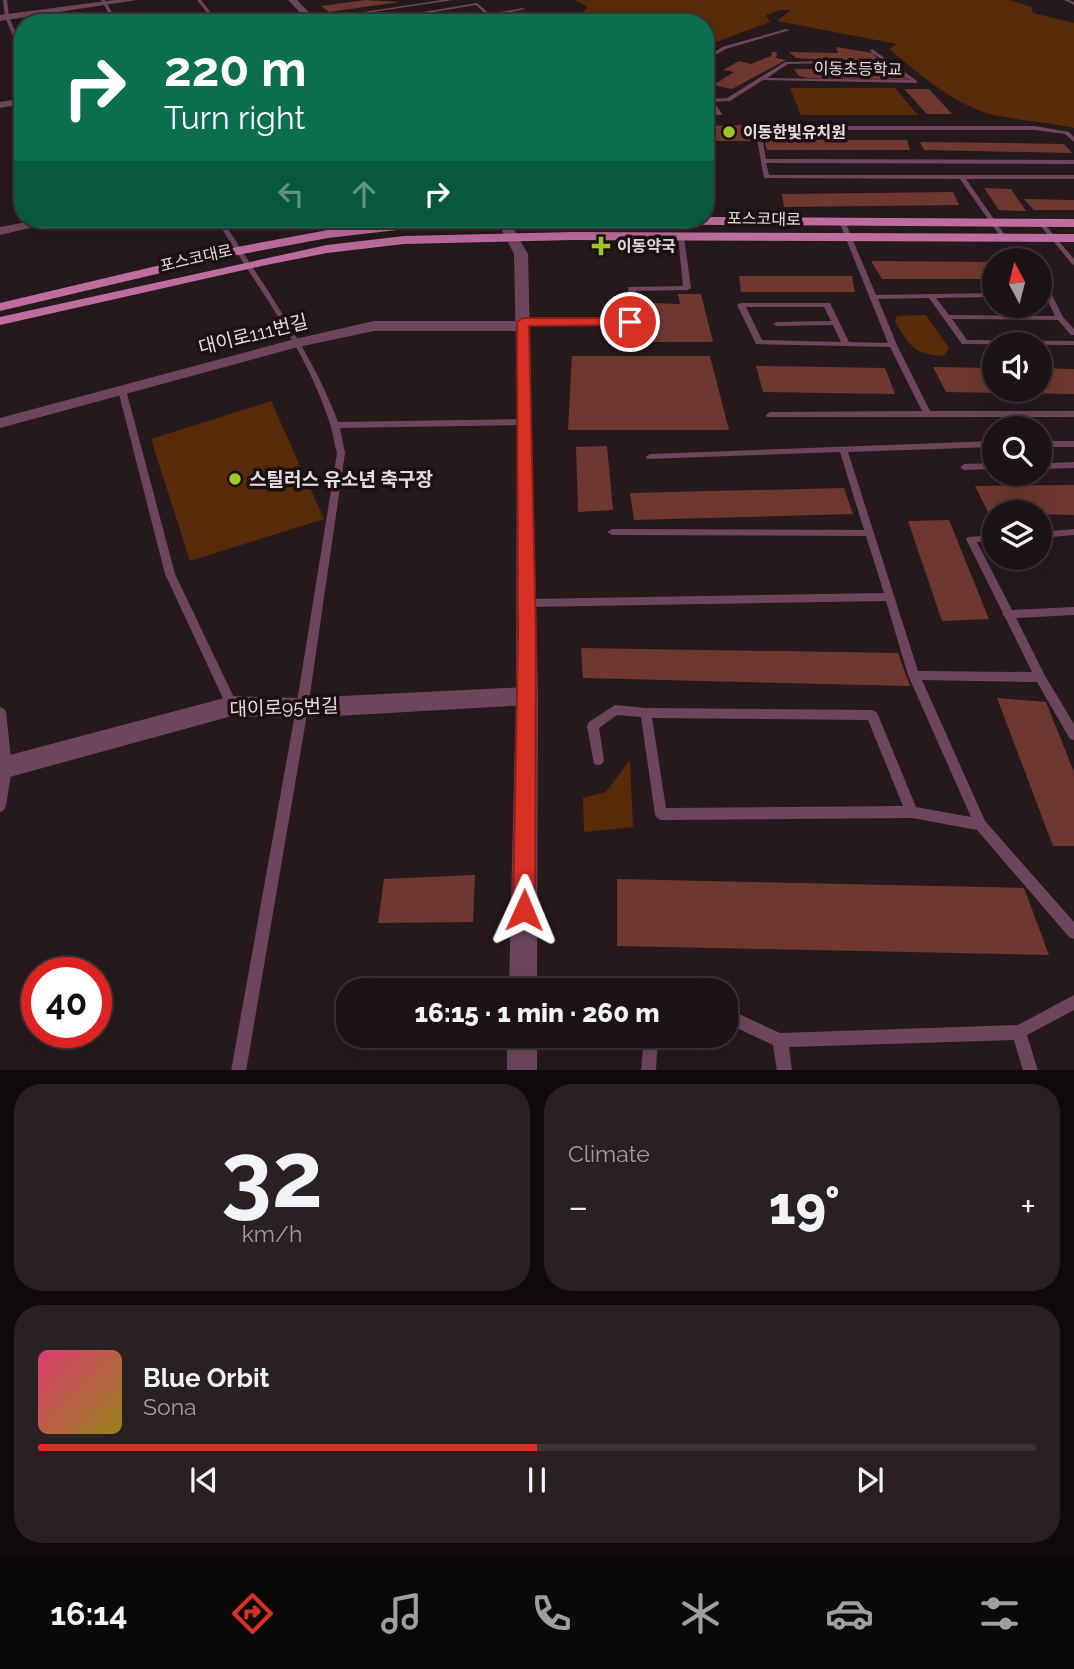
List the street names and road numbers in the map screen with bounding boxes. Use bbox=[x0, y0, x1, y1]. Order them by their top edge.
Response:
street label: 이동초등학교 bbox=[814, 59, 902, 79]
street label: 포스코대로 bbox=[727, 209, 801, 229]
street label: 포스코대로 bbox=[158, 240, 234, 276]
street label: 대이로111번길 bbox=[196, 310, 310, 358]
street label: 대이로95번길 bbox=[229, 694, 339, 720]

